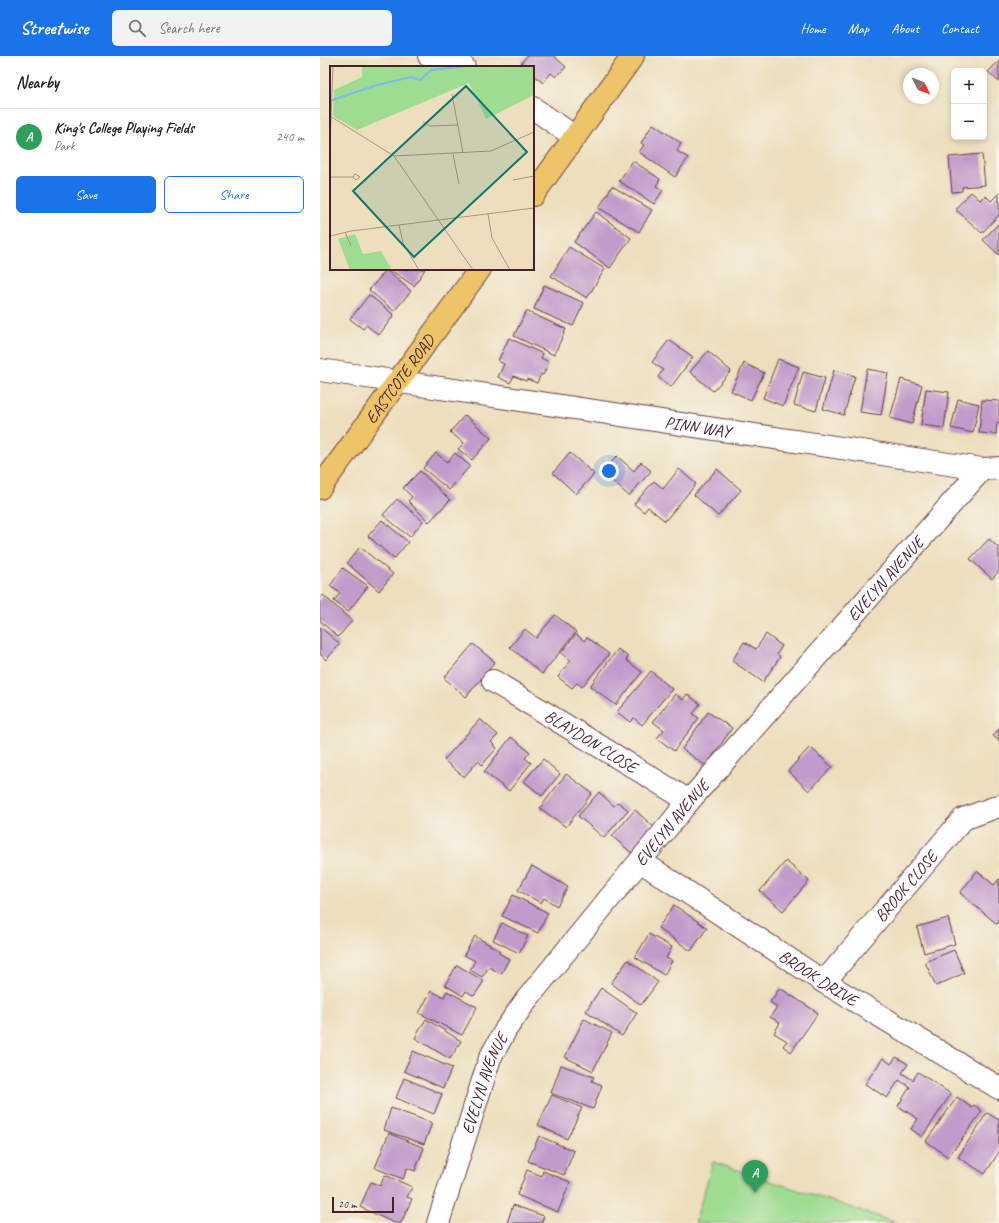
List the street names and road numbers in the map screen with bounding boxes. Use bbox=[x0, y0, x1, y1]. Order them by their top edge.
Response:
street label: EASTCOTE ROAD bbox=[361, 329, 441, 428]
street label: PINN WAY bbox=[663, 412, 735, 443]
street label: EVELYN AVENUE bbox=[843, 531, 930, 626]
street label: BLAYDON CLOSE bbox=[541, 705, 643, 779]
street label: EVELYN AVENUE bbox=[630, 773, 716, 870]
street label: BROOK CLOSE bbox=[870, 845, 944, 926]
street label: BROOK DRIVE bbox=[775, 945, 863, 1012]
street label: EVELYN AVENUE bbox=[457, 1027, 514, 1136]

